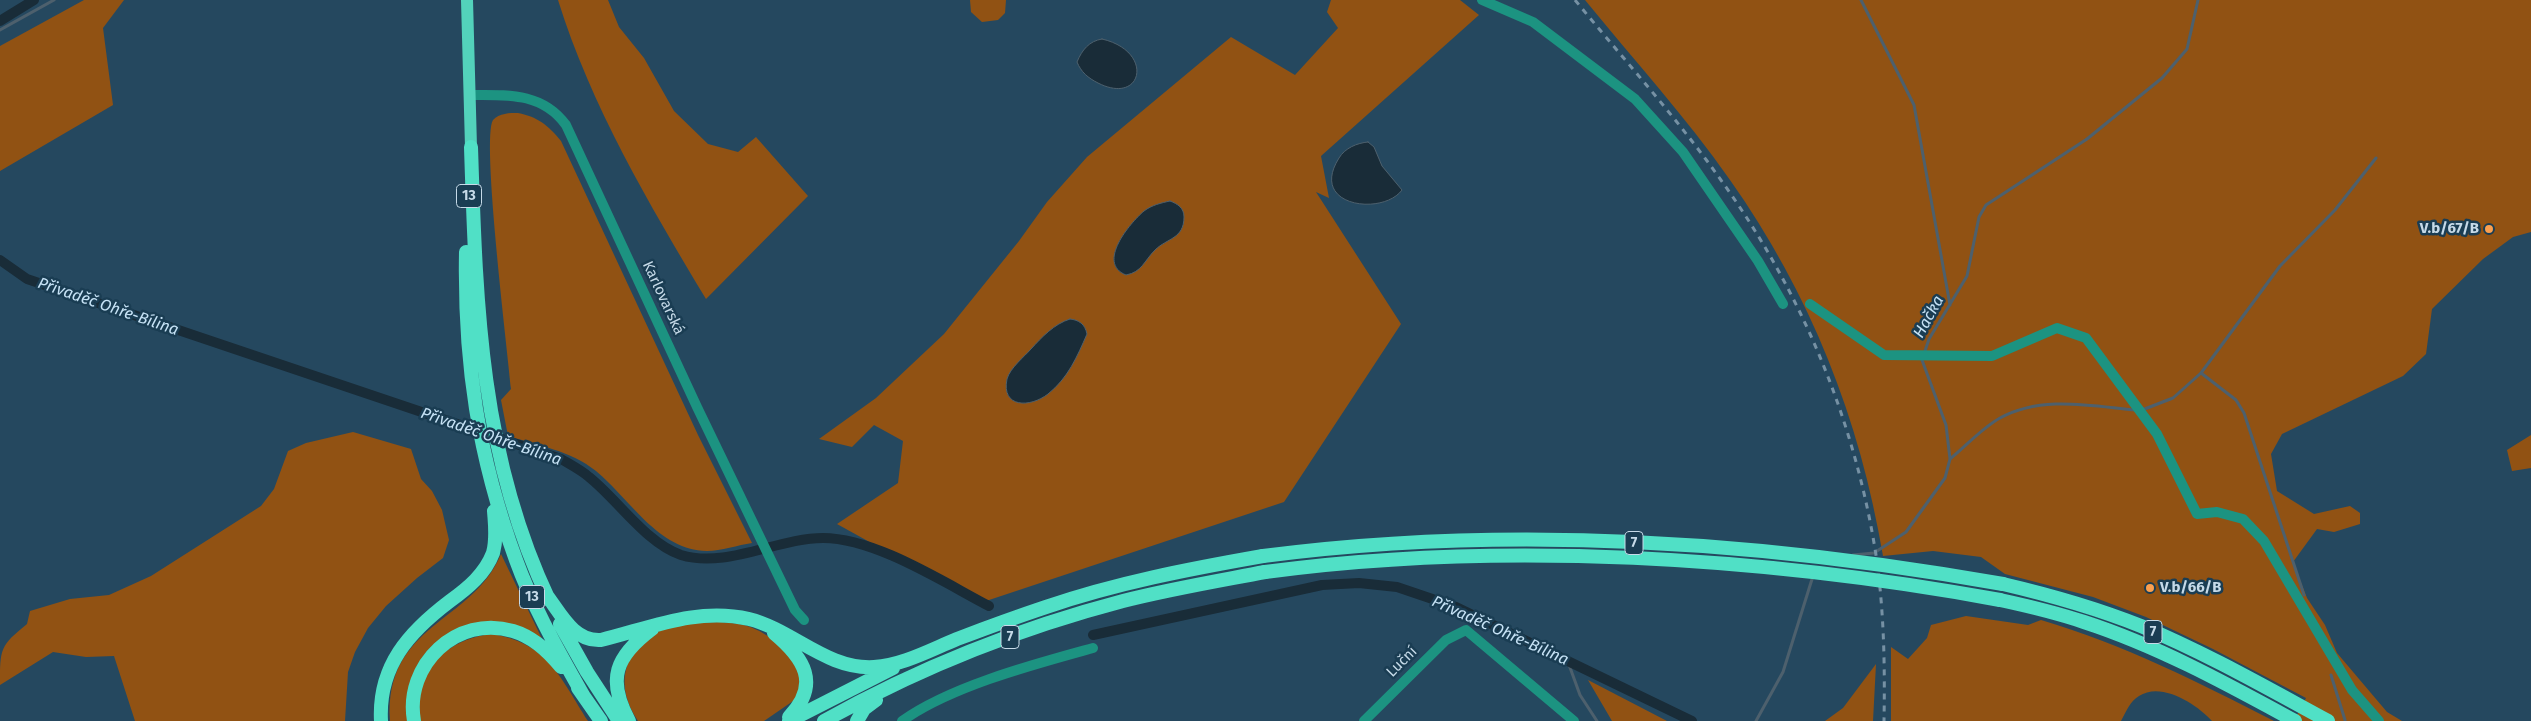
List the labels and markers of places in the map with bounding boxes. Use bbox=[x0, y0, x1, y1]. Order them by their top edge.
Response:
place label: V.b/67/B bbox=[2420, 220, 2479, 238]
marker: V.b/67/B bbox=[2483, 223, 2495, 235]
place label: V.b/66/B bbox=[2160, 579, 2221, 597]
marker: V.b/66/B bbox=[2144, 582, 2156, 594]

